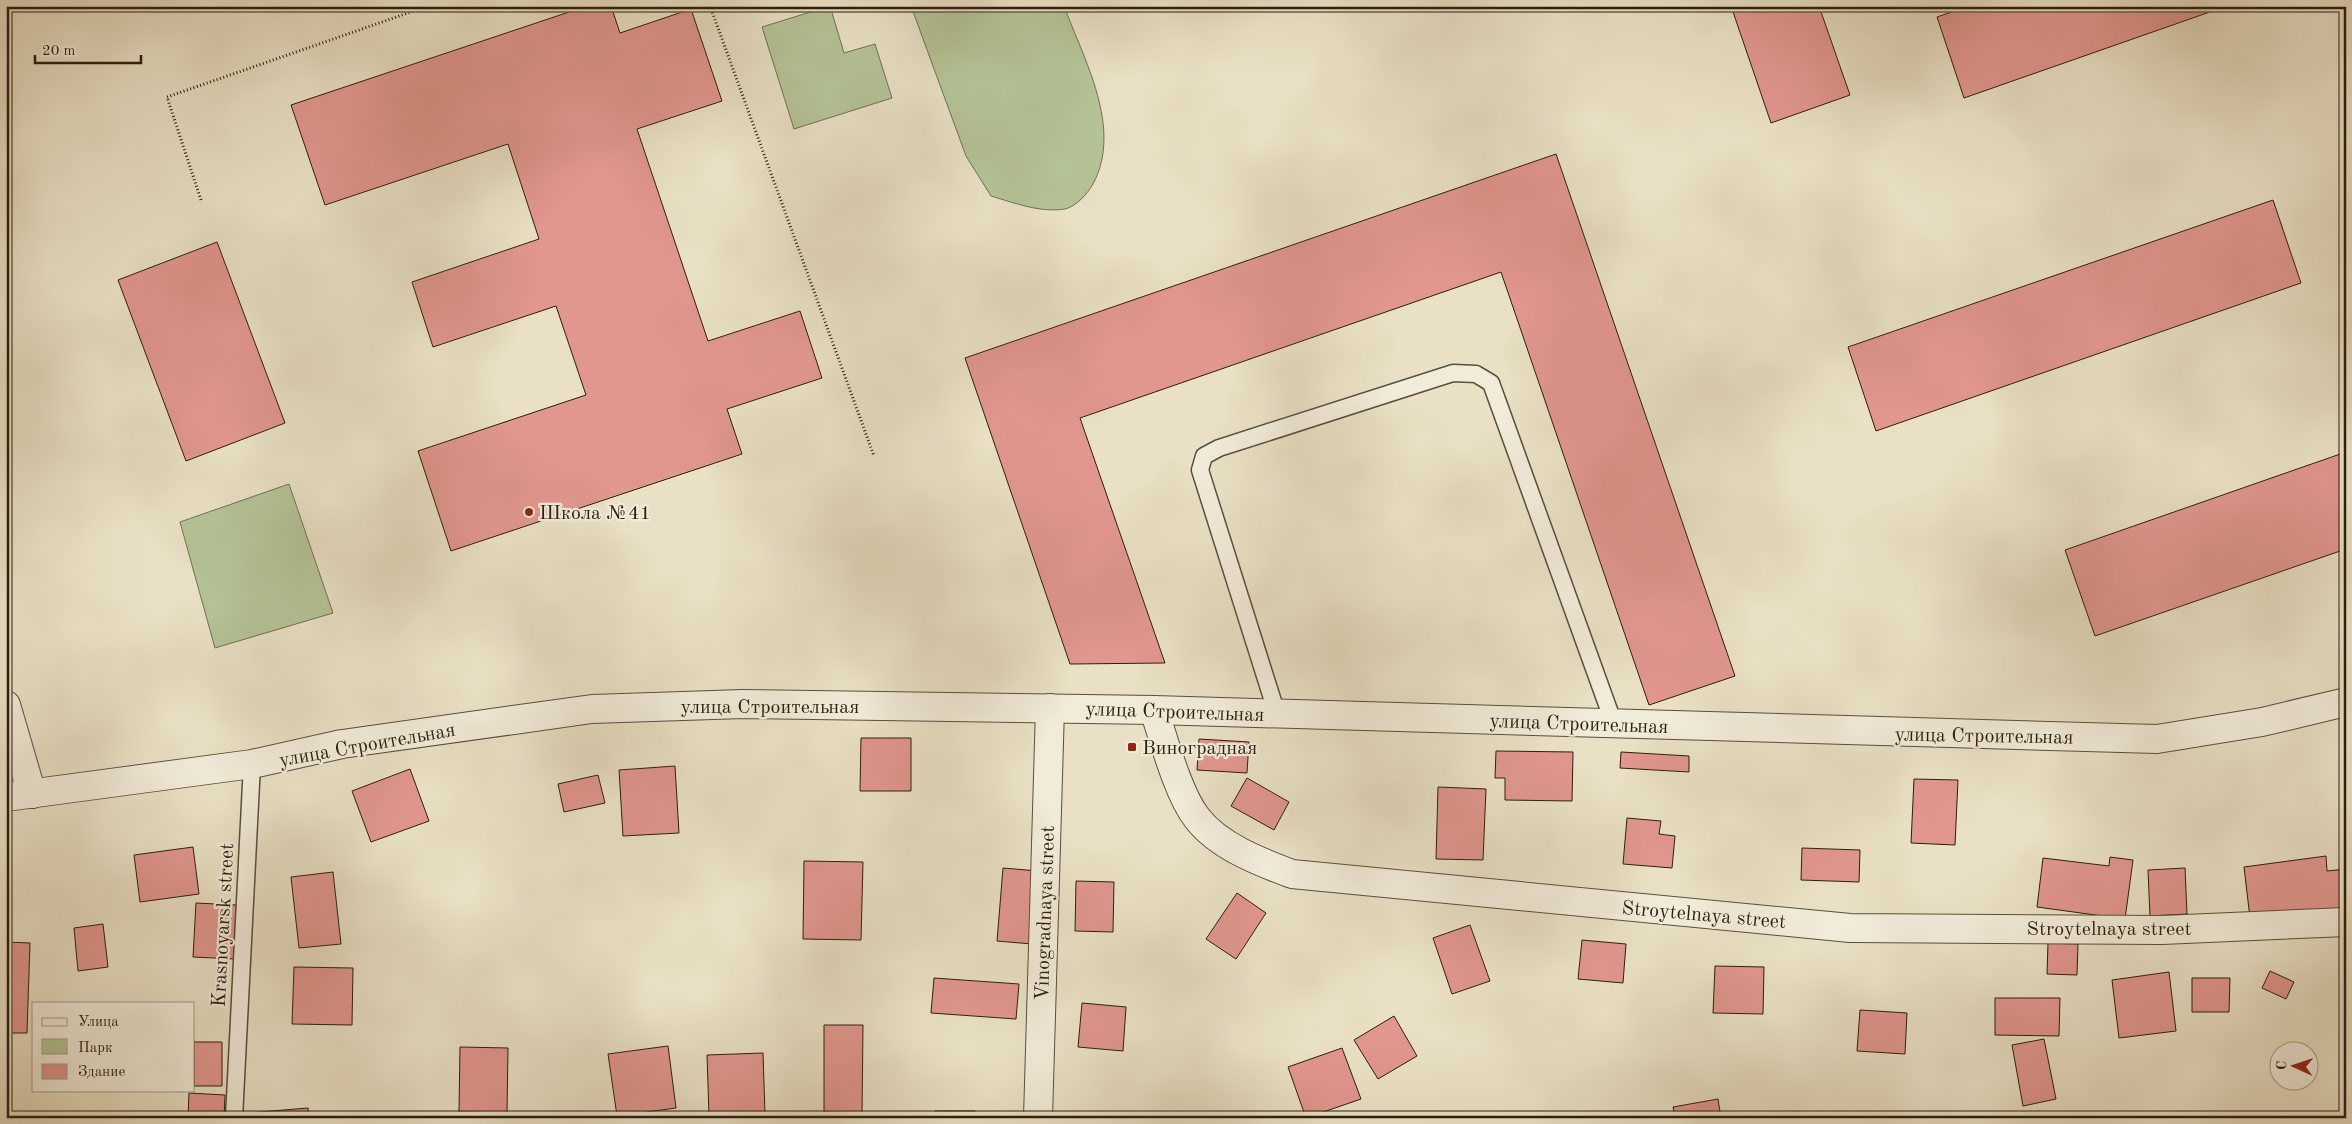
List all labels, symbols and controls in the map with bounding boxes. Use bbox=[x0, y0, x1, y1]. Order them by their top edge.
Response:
scale bar bbox=[35, 32, 141, 64]
text: 20 m bbox=[42, 44, 76, 59]
place label: Школа №41 bbox=[539, 504, 651, 524]
marker: Школа №41 bbox=[523, 506, 535, 518]
street label: улица Строительная bbox=[681, 698, 859, 718]
street label: улица Строительная bbox=[1085, 700, 1265, 726]
street label: улица Строительная bbox=[1489, 712, 1669, 738]
street label: улица Строительная bbox=[278, 721, 457, 771]
street label: улица Строительная bbox=[1894, 725, 2074, 749]
place label: Виноградная bbox=[1142, 739, 1257, 759]
marker: Виноградная bbox=[1126, 741, 1138, 753]
street label: Vinogradnaya street bbox=[1033, 825, 1059, 1001]
street label: Krasnoyarsk street bbox=[210, 842, 238, 1008]
street label: Stroytelnaya street bbox=[1621, 899, 1787, 933]
street label: Stroytelnaya street bbox=[2027, 920, 2191, 940]
legend bbox=[32, 1002, 195, 1092]
text: Улица bbox=[78, 1015, 119, 1030]
text: Парк bbox=[78, 1041, 113, 1056]
north arrow bbox=[2270, 1042, 2320, 1092]
text: С bbox=[2275, 1060, 2289, 1070]
text: Здание bbox=[78, 1065, 125, 1080]

